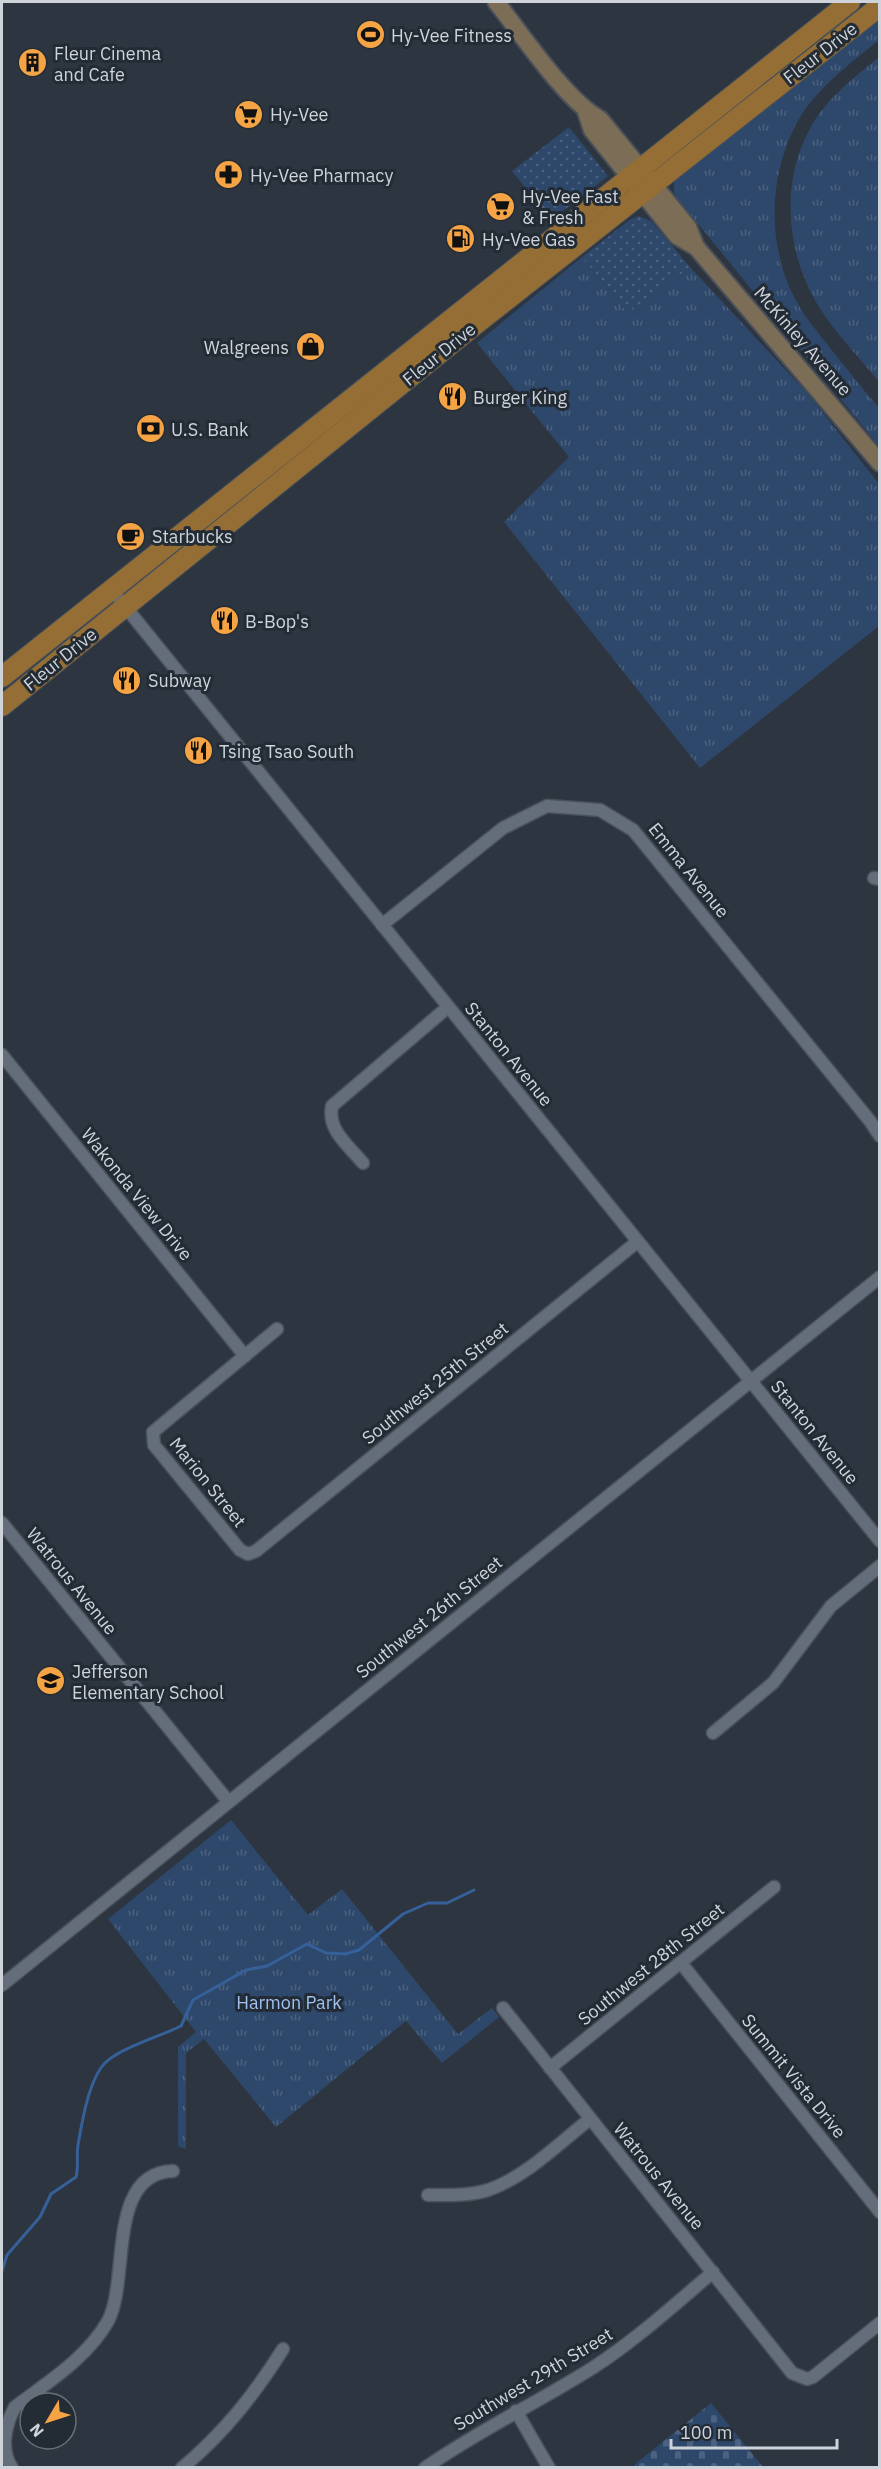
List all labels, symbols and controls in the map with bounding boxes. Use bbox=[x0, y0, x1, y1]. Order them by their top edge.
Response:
street label: Fleur Drive bbox=[778, 17, 862, 89]
sports icon: Hy-Vee Fitness bbox=[354, 19, 386, 51]
place label: Hy-Vee Fitness bbox=[391, 24, 512, 47]
place label: Fleur Cinema and Cafe bbox=[54, 42, 161, 86]
building icon: Fleur Cinema and Cafe bbox=[17, 47, 49, 79]
supermarket icon: Hy-Vee bbox=[233, 98, 265, 130]
place label: Hy-Vee bbox=[270, 103, 329, 126]
pharmacy icon: Hy-Vee Pharmacy bbox=[213, 159, 245, 191]
place label: Hy-Vee Pharmacy bbox=[250, 164, 393, 187]
place label: Hy-Vee Fast & Fresh bbox=[522, 185, 619, 229]
supermarket icon: Hy-Vee Fast & Fresh bbox=[485, 190, 517, 222]
fuel station icon: Hy-Vee Gas bbox=[445, 223, 477, 255]
place label: Hy-Vee Gas bbox=[482, 228, 576, 251]
street label: McKinley Avenue bbox=[749, 281, 857, 401]
street label: Fleur Drive bbox=[398, 317, 480, 391]
shop icon: Walgreens bbox=[294, 331, 326, 363]
place label: Walgreens bbox=[204, 336, 289, 359]
restaurant icon: Burger King bbox=[436, 381, 468, 413]
place label: Burger King bbox=[473, 386, 567, 409]
bank icon: U.S. Bank bbox=[134, 413, 166, 445]
place label: U.S. Bank bbox=[171, 418, 249, 441]
cafe icon: Starbucks bbox=[115, 520, 147, 552]
place label: Starbucks bbox=[152, 525, 233, 548]
restaurant icon: B-Bop's bbox=[208, 605, 240, 637]
place label: B-Bop's bbox=[245, 610, 309, 633]
street label: Fleur Drive bbox=[19, 622, 101, 696]
restaurant icon: Subway bbox=[111, 664, 143, 696]
place label: Subway bbox=[148, 669, 211, 692]
restaurant icon: Tsing Tsao South bbox=[182, 735, 214, 767]
place label: Tsing Tsao South bbox=[219, 740, 354, 763]
street label: Emma Avenue bbox=[644, 818, 734, 922]
street label: Stanton Avenue bbox=[460, 997, 558, 1111]
street label: Wakonda View Drive bbox=[76, 1123, 198, 1265]
street label: Southwest 25th Street bbox=[357, 1317, 513, 1449]
street label: Stanton Avenue bbox=[766, 1375, 864, 1489]
street label: Marion Street bbox=[165, 1432, 251, 1532]
street label: Watrous Avenue bbox=[22, 1523, 122, 1640]
street label: Southwest 26th Street bbox=[351, 1551, 507, 1683]
place label: Jefferson Elementary School bbox=[72, 1660, 224, 1704]
school or university icon: Jefferson Elementary School bbox=[35, 1665, 67, 1697]
street label: Southwest 28th Street bbox=[573, 1898, 729, 2030]
park label: Harmon Park bbox=[236, 1991, 342, 2014]
street label: Summit Vista Drive bbox=[737, 2009, 851, 2143]
street label: Watrous Avenue bbox=[609, 2118, 709, 2235]
street label: Southwest 29th Street bbox=[449, 2322, 617, 2436]
north arrow bbox=[18, 2391, 78, 2451]
scale bar bbox=[671, 2412, 838, 2450]
text: N bbox=[25, 2420, 48, 2441]
text: 100 m bbox=[680, 2421, 732, 2444]

